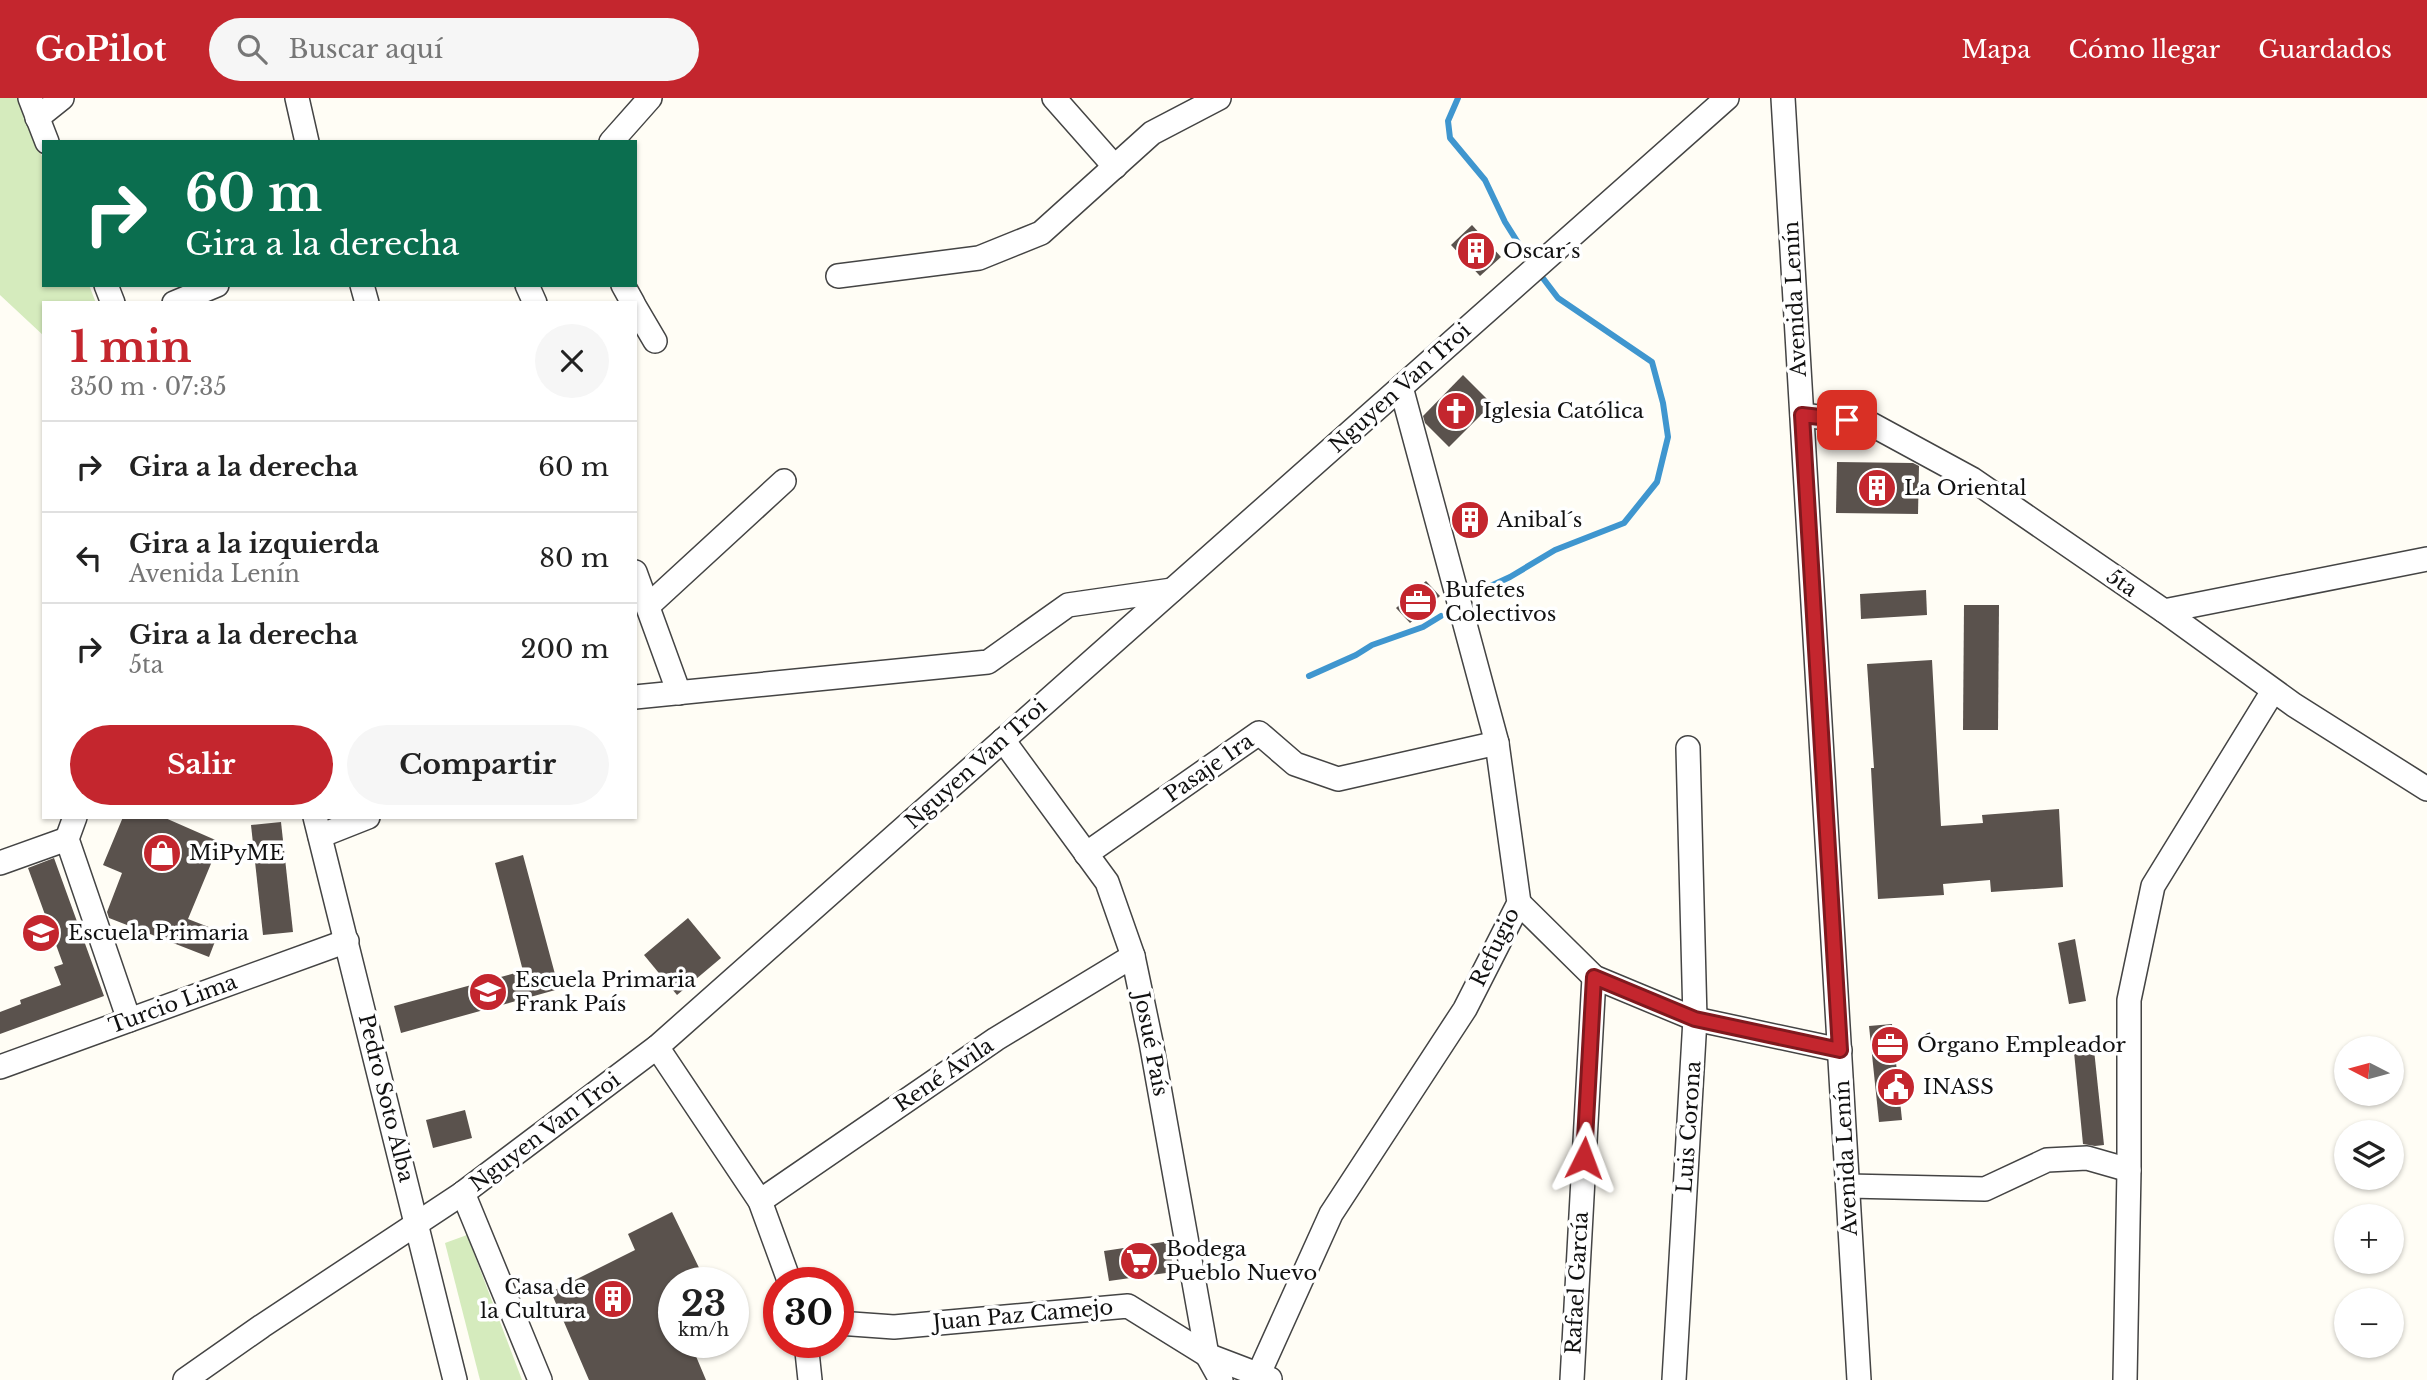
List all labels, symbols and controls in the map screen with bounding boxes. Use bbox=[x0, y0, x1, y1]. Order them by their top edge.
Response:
search box bbox=[209, 18, 699, 81]
text: GoPilot bbox=[35, 29, 167, 70]
icon: search bbox=[233, 30, 271, 68]
text: Buscar aquí bbox=[289, 33, 443, 65]
text: Mapa bbox=[1961, 35, 2030, 64]
text: Cómo llegar bbox=[2068, 35, 2220, 64]
text: Guardados bbox=[2258, 35, 2392, 64]
text: 60 m bbox=[185, 163, 322, 224]
icon: right bbox=[70, 168, 161, 259]
street label: Avenida Lenín bbox=[1778, 220, 1812, 379]
text: Gira a la derecha bbox=[185, 224, 459, 264]
building icon: Oscar´s bbox=[1455, 230, 1497, 272]
place label: Oscar´s bbox=[1503, 238, 1581, 264]
street label: Nguyen Van Troi bbox=[1324, 318, 1476, 458]
text: 1 min bbox=[70, 321, 192, 373]
button: close bbox=[535, 324, 609, 398]
text: 350 m · 07:35 bbox=[70, 373, 226, 401]
church icon: Iglesia Católica bbox=[1435, 390, 1477, 432]
pin bbox=[1817, 390, 1877, 450]
place label: Iglesia Católica bbox=[1483, 398, 1644, 424]
icon: arrive bbox=[1828, 401, 1866, 439]
icon: right bbox=[70, 448, 108, 486]
text: Gira a la derecha bbox=[129, 451, 358, 483]
text: 60 m bbox=[538, 451, 609, 483]
building icon: La Oriental bbox=[1856, 467, 1898, 509]
place label: La Oriental bbox=[1904, 475, 2027, 501]
building icon: Anibal´s bbox=[1449, 499, 1491, 541]
place label: Anibal´s bbox=[1496, 507, 1582, 533]
text: Gira a la izquierda bbox=[129, 528, 379, 560]
icon: left bbox=[70, 539, 108, 577]
text: 80 m bbox=[539, 542, 609, 574]
text: Avenida Lenín bbox=[129, 560, 300, 588]
street label: 5ta bbox=[2102, 563, 2143, 603]
place label: Bufetes Colectivos bbox=[1445, 577, 1556, 627]
office icon: Bufetes Colectivos bbox=[1397, 581, 1439, 623]
text: Gira a la derecha bbox=[129, 619, 358, 651]
icon: right bbox=[70, 630, 108, 668]
text: 200 m bbox=[520, 633, 609, 665]
text: 5ta bbox=[129, 651, 164, 679]
street label: Nguyen Van Troi bbox=[900, 694, 1052, 834]
button: Salir bbox=[70, 725, 333, 805]
button: Compartir bbox=[347, 725, 609, 805]
street label: Pasaje 1ra bbox=[1160, 728, 1259, 808]
shop icon: MiPyME bbox=[141, 832, 183, 874]
place label: MiPyME bbox=[189, 840, 284, 866]
street label: Refugio bbox=[1465, 903, 1525, 991]
school or university icon: Escuela Primaria bbox=[20, 912, 62, 954]
place label: Escuela Primaria bbox=[68, 920, 249, 946]
place label: Escuela Primaria Frank País bbox=[515, 967, 696, 1017]
street label: Turcio Lima bbox=[105, 969, 241, 1039]
school or university icon: Escuela Primaria Frank País bbox=[467, 971, 509, 1013]
street label: Josué País bbox=[1128, 987, 1174, 1098]
street label: Pedro Soto Alba bbox=[353, 1011, 420, 1185]
office icon: Órgano Empleador bbox=[1869, 1024, 1911, 1066]
street label: René Ávila bbox=[890, 1032, 999, 1118]
place label: Órgano Empleador bbox=[1917, 1032, 2126, 1058]
north arrow bbox=[2334, 1036, 2404, 1106]
map controls bbox=[2334, 1036, 2404, 1358]
street label: Luis Corona bbox=[1671, 1060, 1707, 1194]
public building icon: INASS bbox=[1875, 1066, 1917, 1108]
street label: Nguyen Van Troi bbox=[465, 1067, 625, 1197]
place label: INASS bbox=[1923, 1074, 1994, 1100]
street label: Avenida Lenín bbox=[1829, 1079, 1863, 1238]
button: layers bbox=[2334, 1120, 2404, 1190]
position arrow bbox=[1547, 1121, 1621, 1195]
button: + bbox=[2334, 1204, 2404, 1274]
street label: Rafael García bbox=[1560, 1211, 1594, 1355]
place label: Bodega Pueblo Nuevo bbox=[1166, 1236, 1317, 1286]
supermarket icon: Bodega Pueblo Nuevo bbox=[1118, 1240, 1160, 1282]
speed limit sign: 30 bbox=[763, 1267, 854, 1358]
place label: Casa de la Cultura bbox=[480, 1274, 586, 1324]
building icon: Casa de la Cultura bbox=[592, 1278, 634, 1320]
text: 23 bbox=[681, 1282, 726, 1325]
button: − bbox=[2334, 1288, 2404, 1358]
street label: Juan Paz Camejo bbox=[929, 1294, 1114, 1336]
text: km/h bbox=[678, 1319, 729, 1341]

